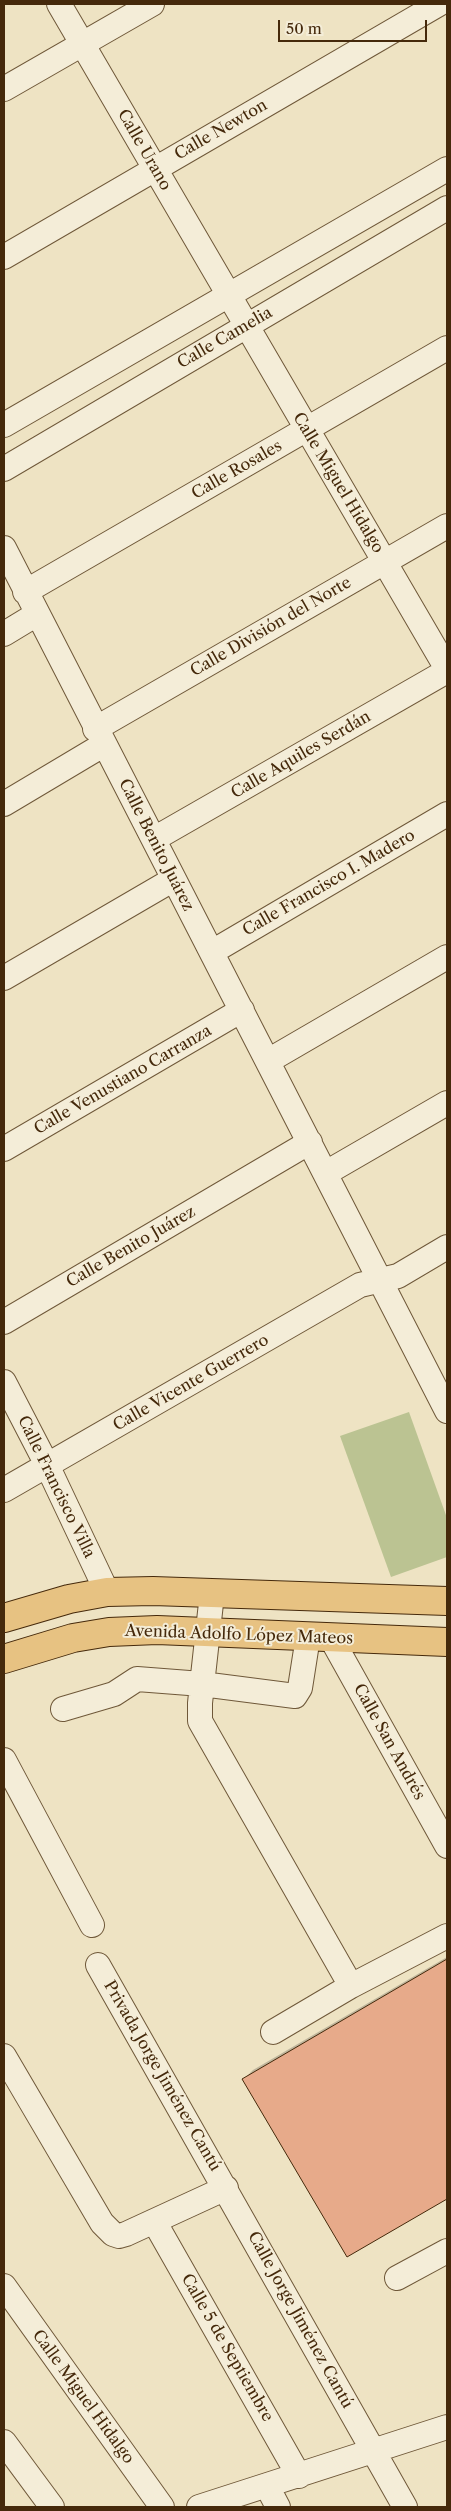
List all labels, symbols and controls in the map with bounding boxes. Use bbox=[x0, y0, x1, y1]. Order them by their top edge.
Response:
scale bar bbox=[281, 10, 430, 42]
text: 50 m bbox=[286, 19, 322, 38]
street label: Calle Newton bbox=[171, 96, 271, 164]
street label: Calle Urano bbox=[113, 106, 175, 194]
street label: Calle Camelia bbox=[174, 303, 276, 373]
street label: Calle Miguel Hidalgo bbox=[288, 409, 388, 557]
street label: Calle Rosales bbox=[188, 436, 286, 504]
street label: Calle División del Norte bbox=[187, 573, 355, 681]
street label: Calle Aquiles Serdán bbox=[228, 707, 374, 803]
street label: Calle Benito Juárez bbox=[114, 776, 198, 914]
street label: Calle Francisco I. Madero bbox=[239, 826, 419, 940]
street label: Calle Venustiano Carranza bbox=[31, 1021, 215, 1139]
street label: Calle Benito Juárez bbox=[63, 1202, 199, 1292]
street label: Calle Vicente Guerrero bbox=[110, 1331, 272, 1435]
street label: Calle Francisco Villa bbox=[13, 1413, 99, 1561]
street label: Avenida Adolfo López Mateos bbox=[125, 1621, 353, 1649]
street label: Calle San Andrés bbox=[349, 1681, 429, 1803]
street label: Privada Jorge Jiménez Cantú bbox=[100, 1977, 224, 2175]
street label: Calle Jorge Jiménez Cantú bbox=[243, 2228, 357, 2412]
street label: Calle 5 de Septiembre bbox=[177, 2271, 277, 2425]
street label: Calle Miguel Hidalgo bbox=[28, 2326, 138, 2468]

